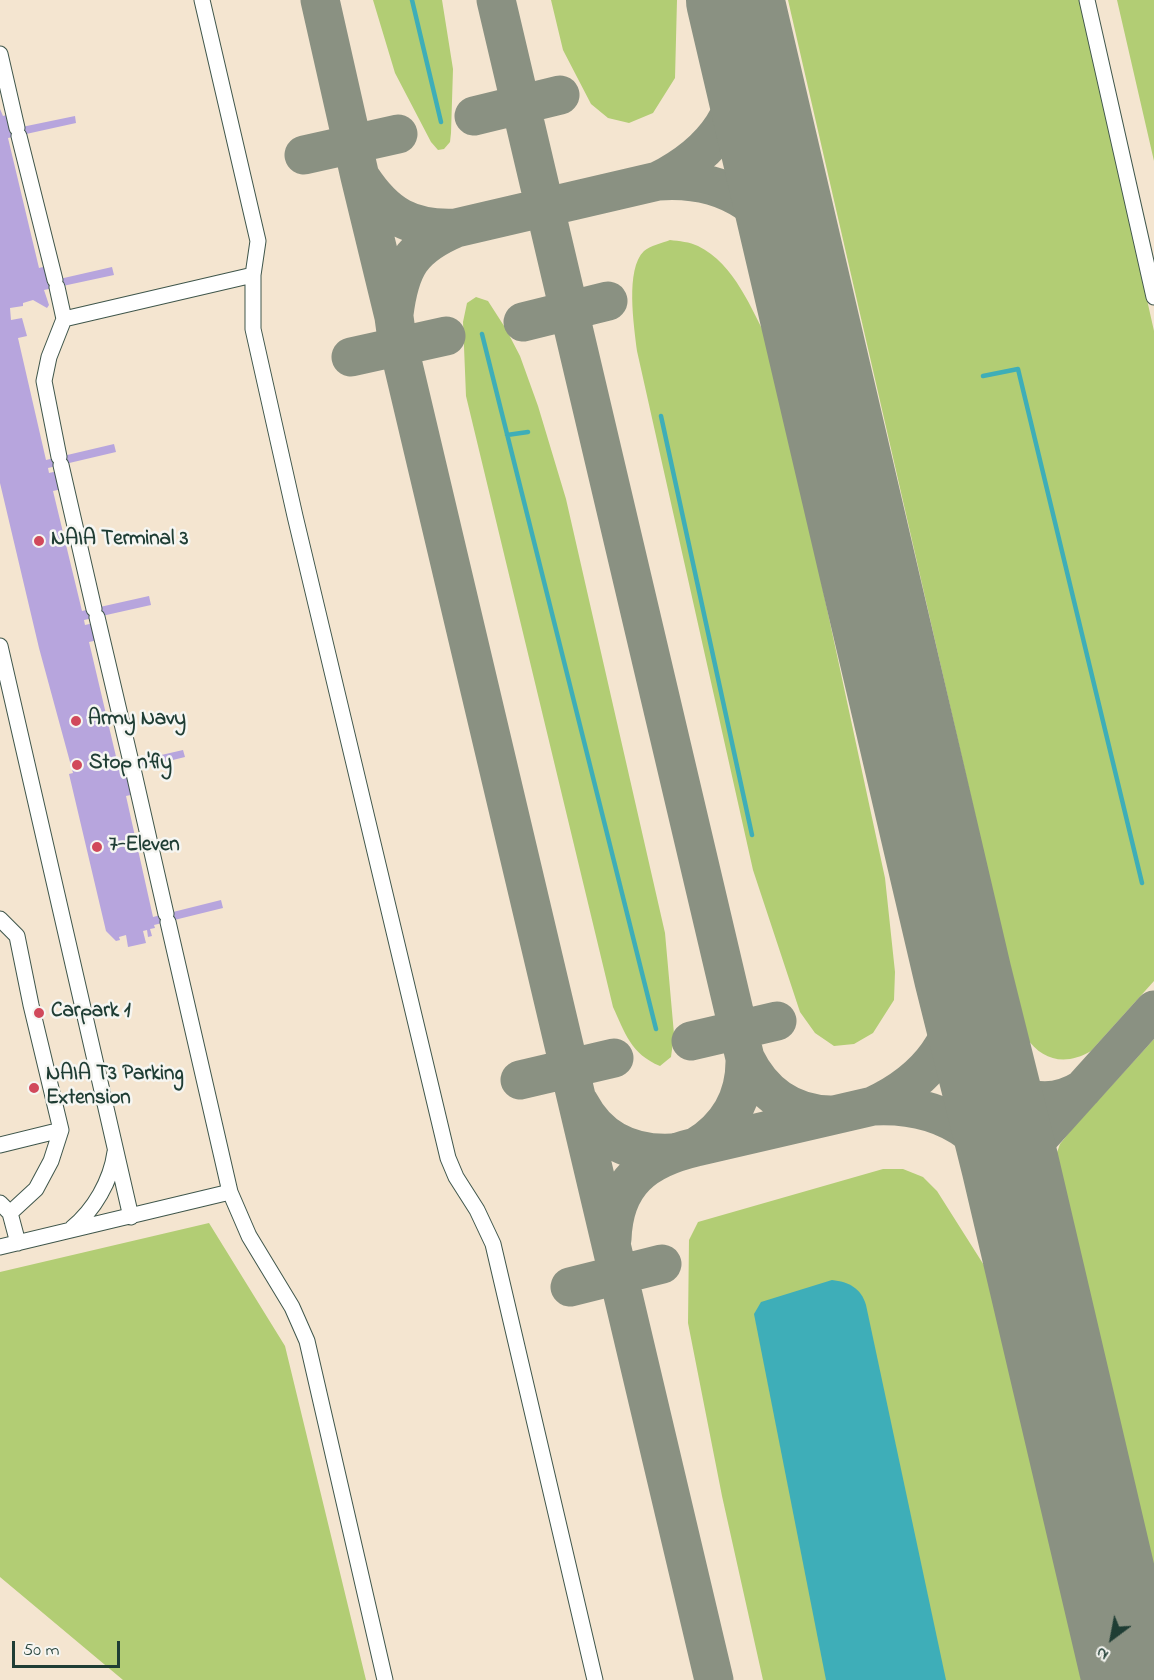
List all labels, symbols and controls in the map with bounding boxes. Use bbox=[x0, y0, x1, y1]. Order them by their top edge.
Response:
place label: NAIA Terminal 3 bbox=[51, 528, 188, 554]
marker: NAIA Terminal 3 bbox=[32, 534, 46, 548]
place label: Army Navy bbox=[88, 708, 186, 734]
marker: Army Navy bbox=[69, 714, 83, 728]
place label: Stop n'fly bbox=[89, 752, 172, 778]
marker: Stop n'fly bbox=[70, 758, 84, 772]
place label: 7-Eleven bbox=[109, 834, 180, 860]
marker: 7-Eleven bbox=[90, 840, 104, 854]
place label: Carpark 1 bbox=[51, 1000, 131, 1026]
marker: Carpark 1 bbox=[32, 1006, 46, 1020]
place label: NAIA T3 Parking Extension bbox=[46, 1063, 184, 1113]
marker: NAIA T3 Parking Extension bbox=[27, 1081, 41, 1095]
north arrow bbox=[1082, 1608, 1142, 1668]
scale bar bbox=[15, 1629, 123, 1667]
text: 50 m bbox=[23, 1638, 60, 1664]
text: N bbox=[1092, 1640, 1113, 1666]

